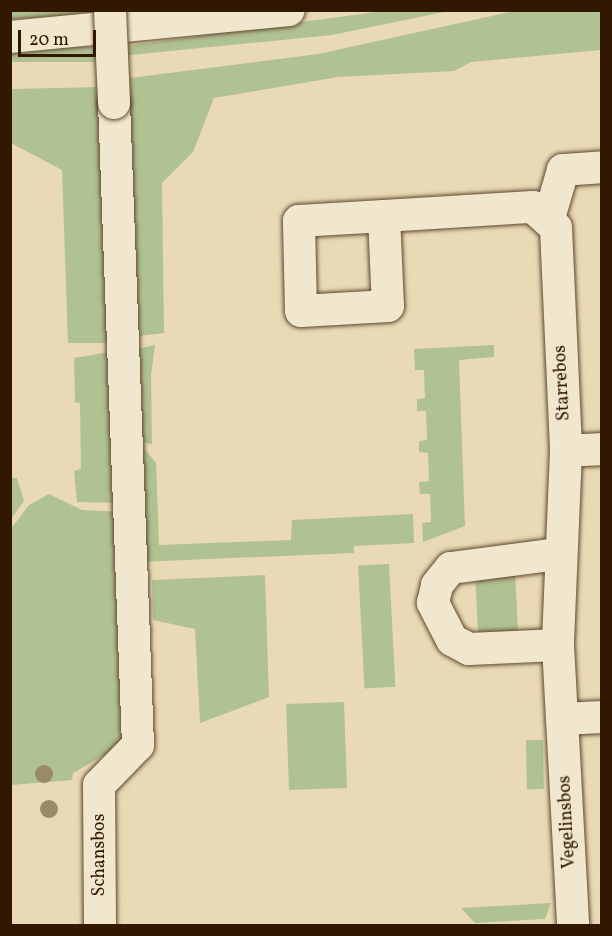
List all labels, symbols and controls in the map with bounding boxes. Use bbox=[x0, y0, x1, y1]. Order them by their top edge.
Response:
scale bar bbox=[21, 18, 99, 56]
text: 20 m bbox=[29, 28, 69, 53]
street label: Starrebos bbox=[550, 345, 576, 421]
street label: Vegelinsbos bbox=[555, 775, 581, 869]
street label: Schansbos bbox=[89, 814, 111, 896]

